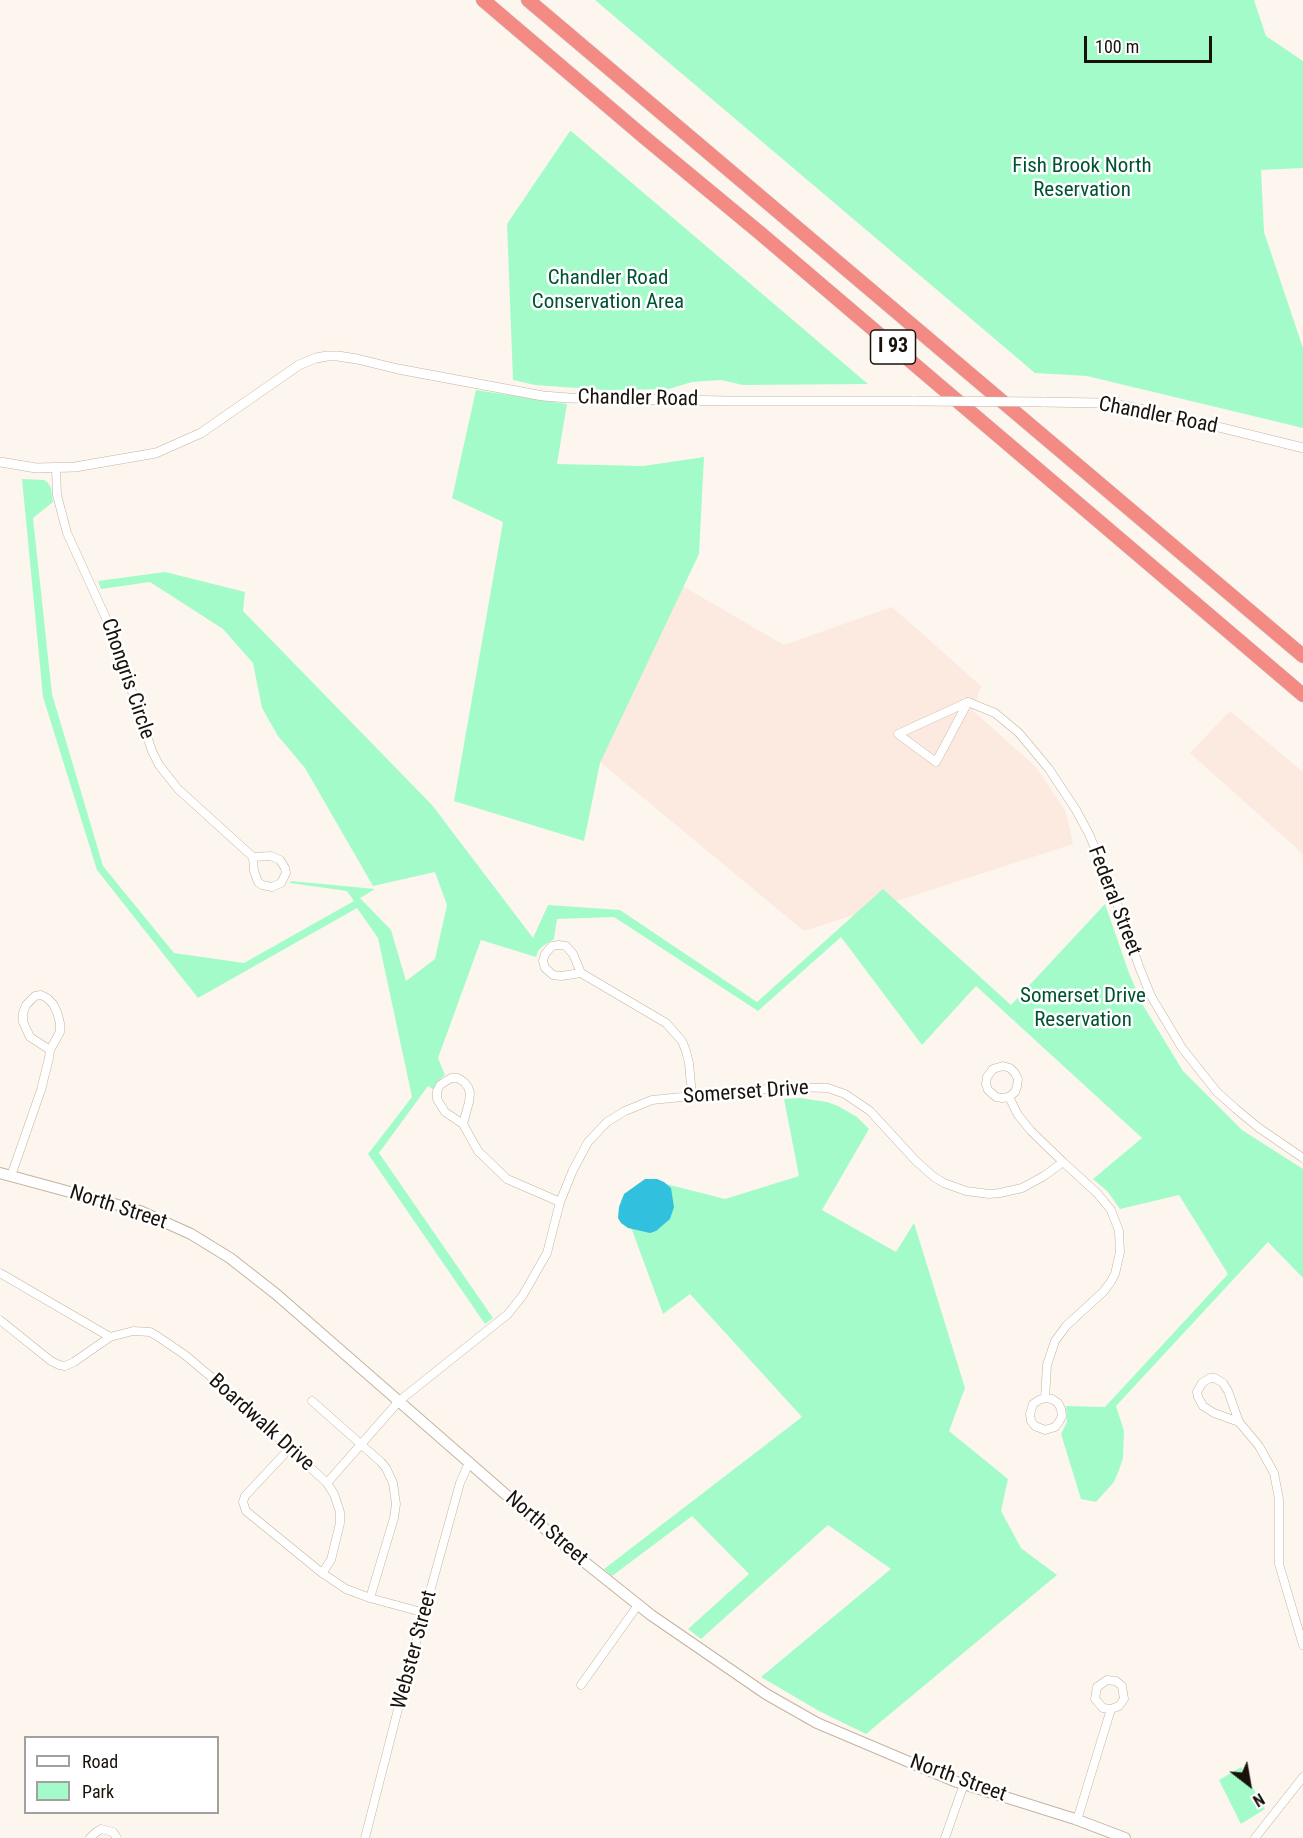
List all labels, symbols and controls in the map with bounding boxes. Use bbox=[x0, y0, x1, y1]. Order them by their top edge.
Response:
scale bar bbox=[1087, 24, 1214, 62]
text: 100 m bbox=[1095, 36, 1139, 57]
park label: Fish Brook North Reservation bbox=[1012, 154, 1152, 204]
park label: Chandler Road Conservation Area bbox=[532, 266, 684, 316]
road number: I 93 bbox=[870, 330, 916, 364]
street label: Chandler Road bbox=[577, 385, 699, 413]
street label: Chandler Road bbox=[1096, 392, 1220, 440]
street label: Chongris Circle bbox=[95, 615, 159, 743]
street label: Federal Street bbox=[1082, 843, 1146, 959]
park label: Somerset Drive Reservation bbox=[1020, 984, 1146, 1034]
street label: Somerset Drive bbox=[682, 1076, 810, 1110]
street label: North Street bbox=[66, 1180, 170, 1236]
street label: Boardwalk Drive bbox=[203, 1369, 319, 1477]
street label: North Street bbox=[500, 1486, 592, 1572]
street label: Webster Street bbox=[387, 1588, 443, 1712]
legend bbox=[24, 1736, 219, 1814]
street label: North Street bbox=[906, 1750, 1010, 1808]
text: Road bbox=[82, 1751, 118, 1772]
north arrow bbox=[1219, 1754, 1279, 1814]
text: Park bbox=[82, 1781, 114, 1802]
text: N bbox=[1249, 1789, 1268, 1811]

